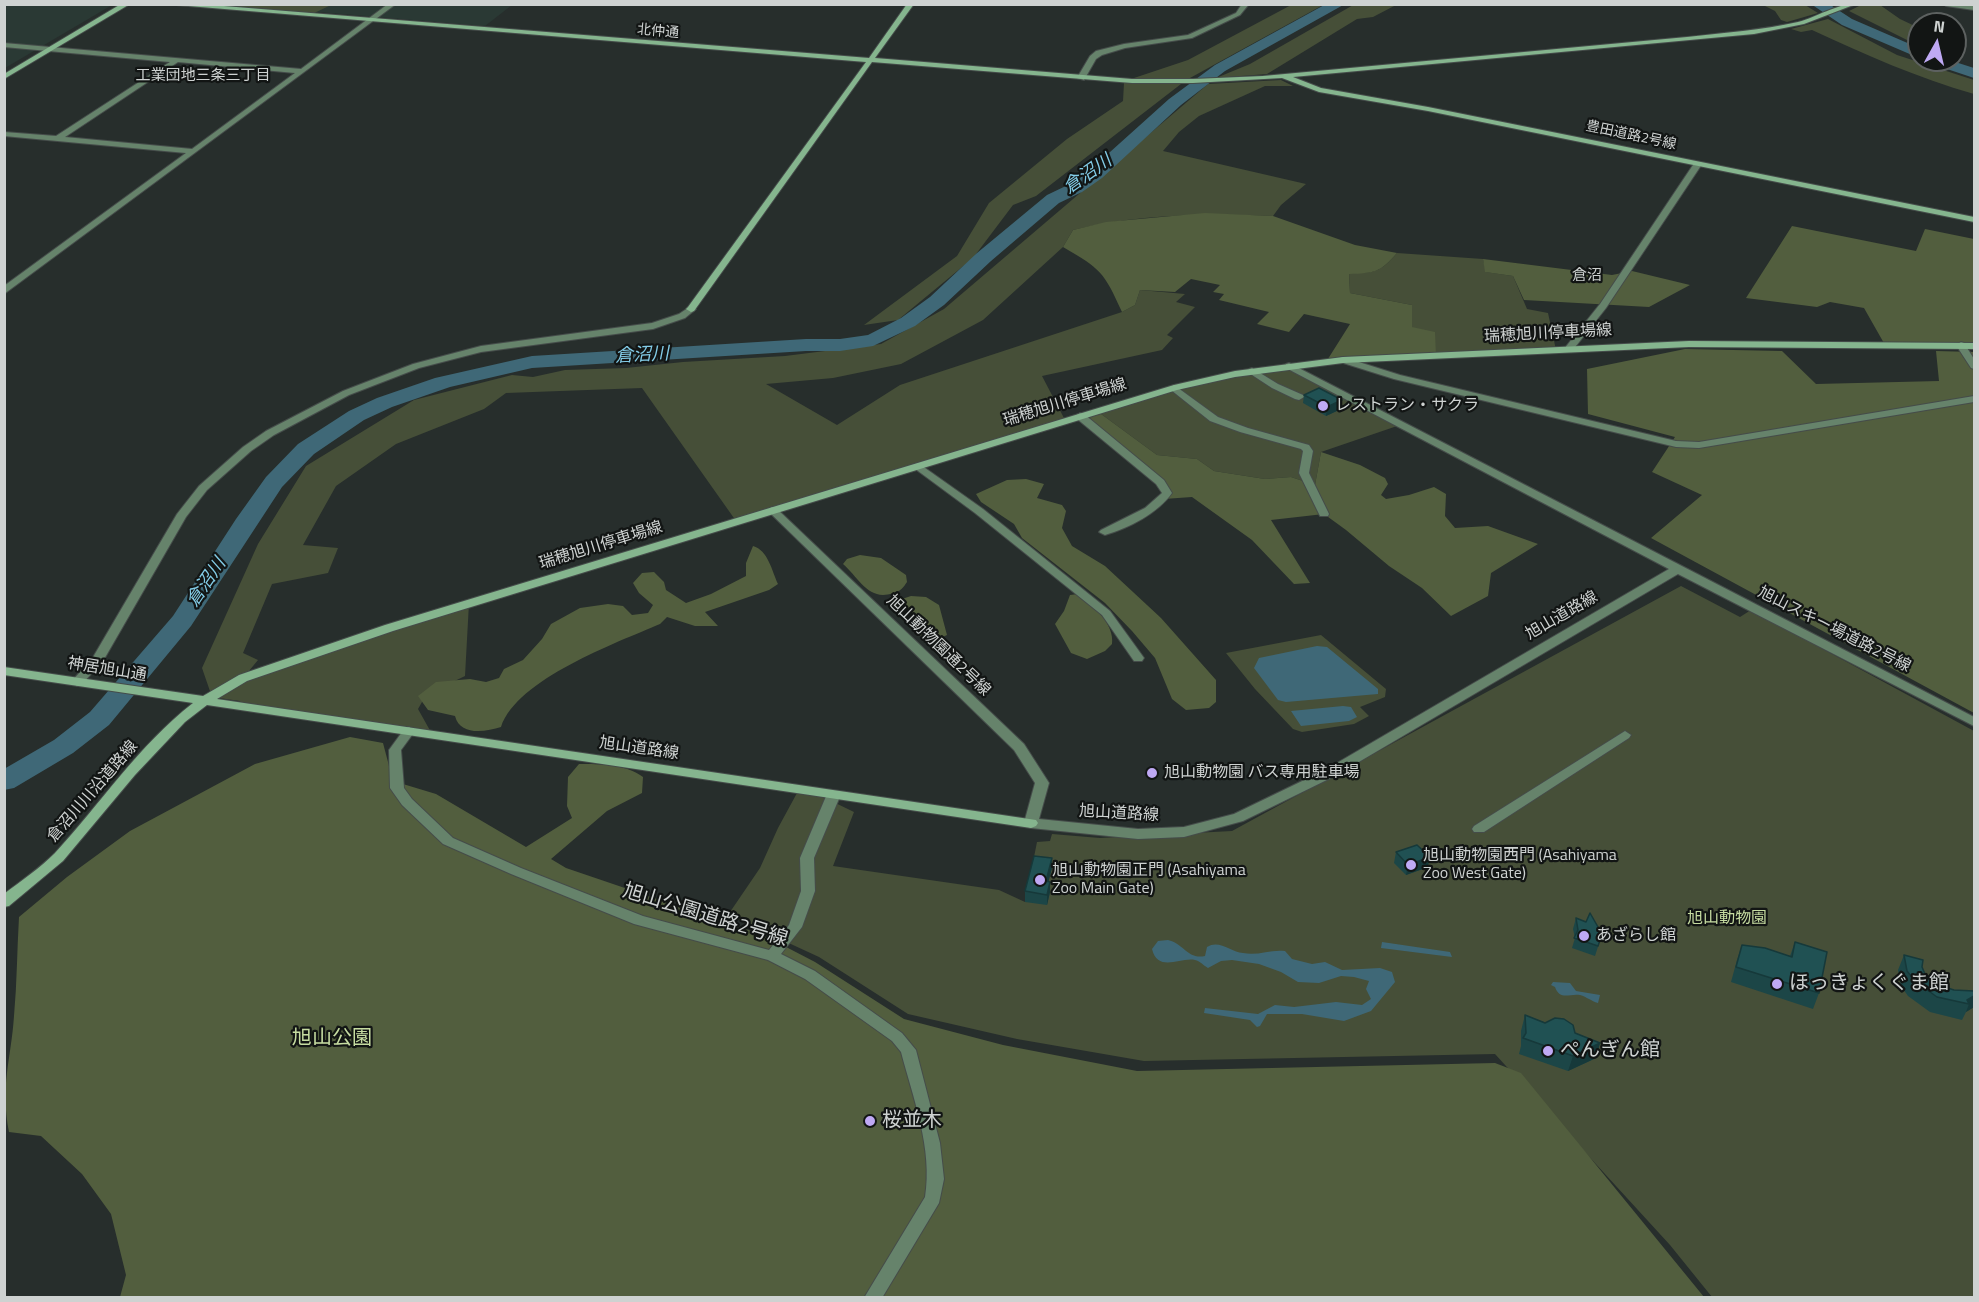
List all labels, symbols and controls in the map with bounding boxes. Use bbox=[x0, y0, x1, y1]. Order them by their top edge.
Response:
north arrow bbox=[1907, 12, 1967, 72]
text: N bbox=[1932, 14, 1946, 39]
street label: 北仲通 bbox=[636, 22, 680, 42]
district label: 工業団地三条三丁目 bbox=[136, 67, 270, 85]
street label: 豊田道路2号線 bbox=[1584, 118, 1678, 154]
water label: 倉沼川 bbox=[1060, 151, 1116, 199]
district label: 倉沼 bbox=[1572, 267, 1602, 285]
street label: 瑞穂旭川停車場線 bbox=[1484, 321, 1612, 347]
water label: 倉沼川 bbox=[614, 344, 670, 368]
street label: 瑞穂旭川停車場線 bbox=[1001, 375, 1129, 431]
place label: レストラン・サクラ bbox=[1335, 396, 1479, 416]
marker: レストラン・サクラ bbox=[1316, 399, 1330, 413]
street label: 瑞穂旭川停車場線 bbox=[537, 518, 665, 574]
water label: 倉沼川 bbox=[183, 555, 231, 611]
street label: 旭山スキー場道路2号線 bbox=[1754, 583, 1914, 677]
street label: 旭山道路線 bbox=[1523, 588, 1601, 644]
street label: 旭山動物園通2号線 bbox=[882, 592, 994, 700]
street label: 神居旭山通 bbox=[66, 654, 148, 686]
street label: 旭山道路線 bbox=[598, 734, 680, 764]
street label: 倉沼川川沿道路線 bbox=[44, 737, 142, 847]
place label: 旭山動物園 バス専用駐車場 bbox=[1164, 763, 1360, 783]
marker: 旭山動物園 バス専用駐車場 bbox=[1145, 766, 1159, 780]
street label: 旭山道路線 bbox=[1079, 802, 1159, 826]
place label: 旭山動物園西門 (Asahiyama Zoo West Gate) bbox=[1423, 846, 1617, 884]
marker: 旭山動物園西門 (Asahiyama Zoo West Gate) bbox=[1404, 858, 1418, 872]
place label: 旭山動物園正門 (Asahiyama Zoo Main Gate) bbox=[1052, 861, 1246, 899]
marker: 旭山動物園正門 (Asahiyama Zoo Main Gate) bbox=[1033, 873, 1047, 887]
street label: 旭山公園道路2号線 bbox=[620, 879, 790, 953]
park label: 旭山動物園 bbox=[1687, 909, 1767, 929]
place label: あざらし館 bbox=[1596, 926, 1676, 946]
marker: あざらし館 bbox=[1577, 929, 1591, 943]
place label: ほっきょくぐま館 bbox=[1789, 972, 1949, 996]
marker: ほっきょくぐま館 bbox=[1770, 977, 1784, 991]
park label: 旭山公園 bbox=[292, 1027, 372, 1051]
place label: ぺんぎん館 bbox=[1560, 1039, 1660, 1063]
marker: ぺんぎん館 bbox=[1541, 1044, 1555, 1058]
place label: 桜並木 bbox=[882, 1109, 942, 1133]
marker: 桜並木 bbox=[863, 1114, 877, 1128]

